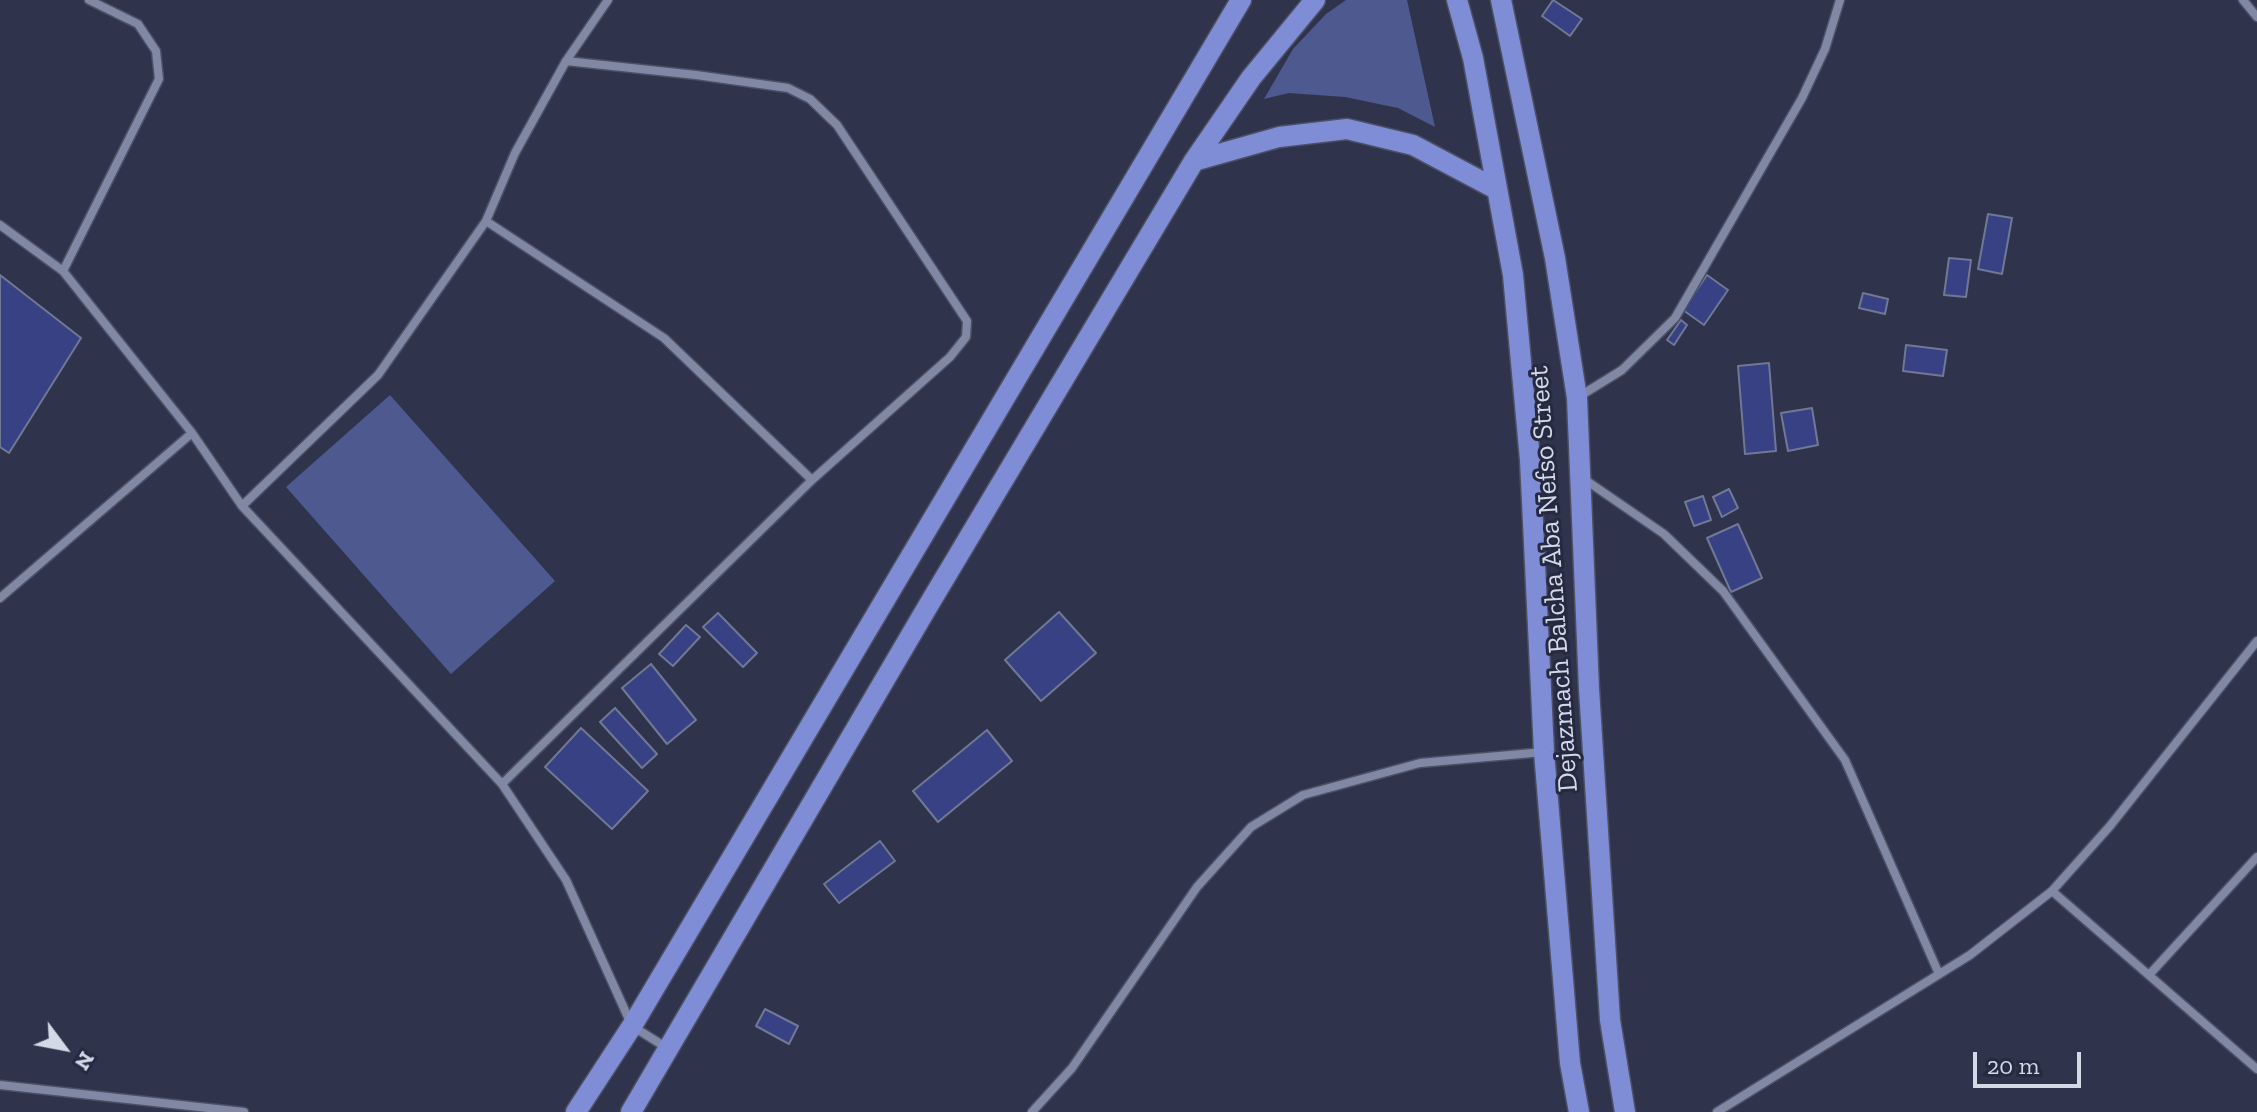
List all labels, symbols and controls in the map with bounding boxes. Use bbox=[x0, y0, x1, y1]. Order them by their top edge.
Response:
street label: Dejazmach Balcha Aba Nefso Street bbox=[1522, 365, 1586, 793]
north arrow bbox=[24, 1008, 104, 1088]
scale bar bbox=[1977, 1036, 2085, 1086]
text: N bbox=[69, 1047, 101, 1075]
text: 20 m bbox=[1987, 1051, 2039, 1080]

